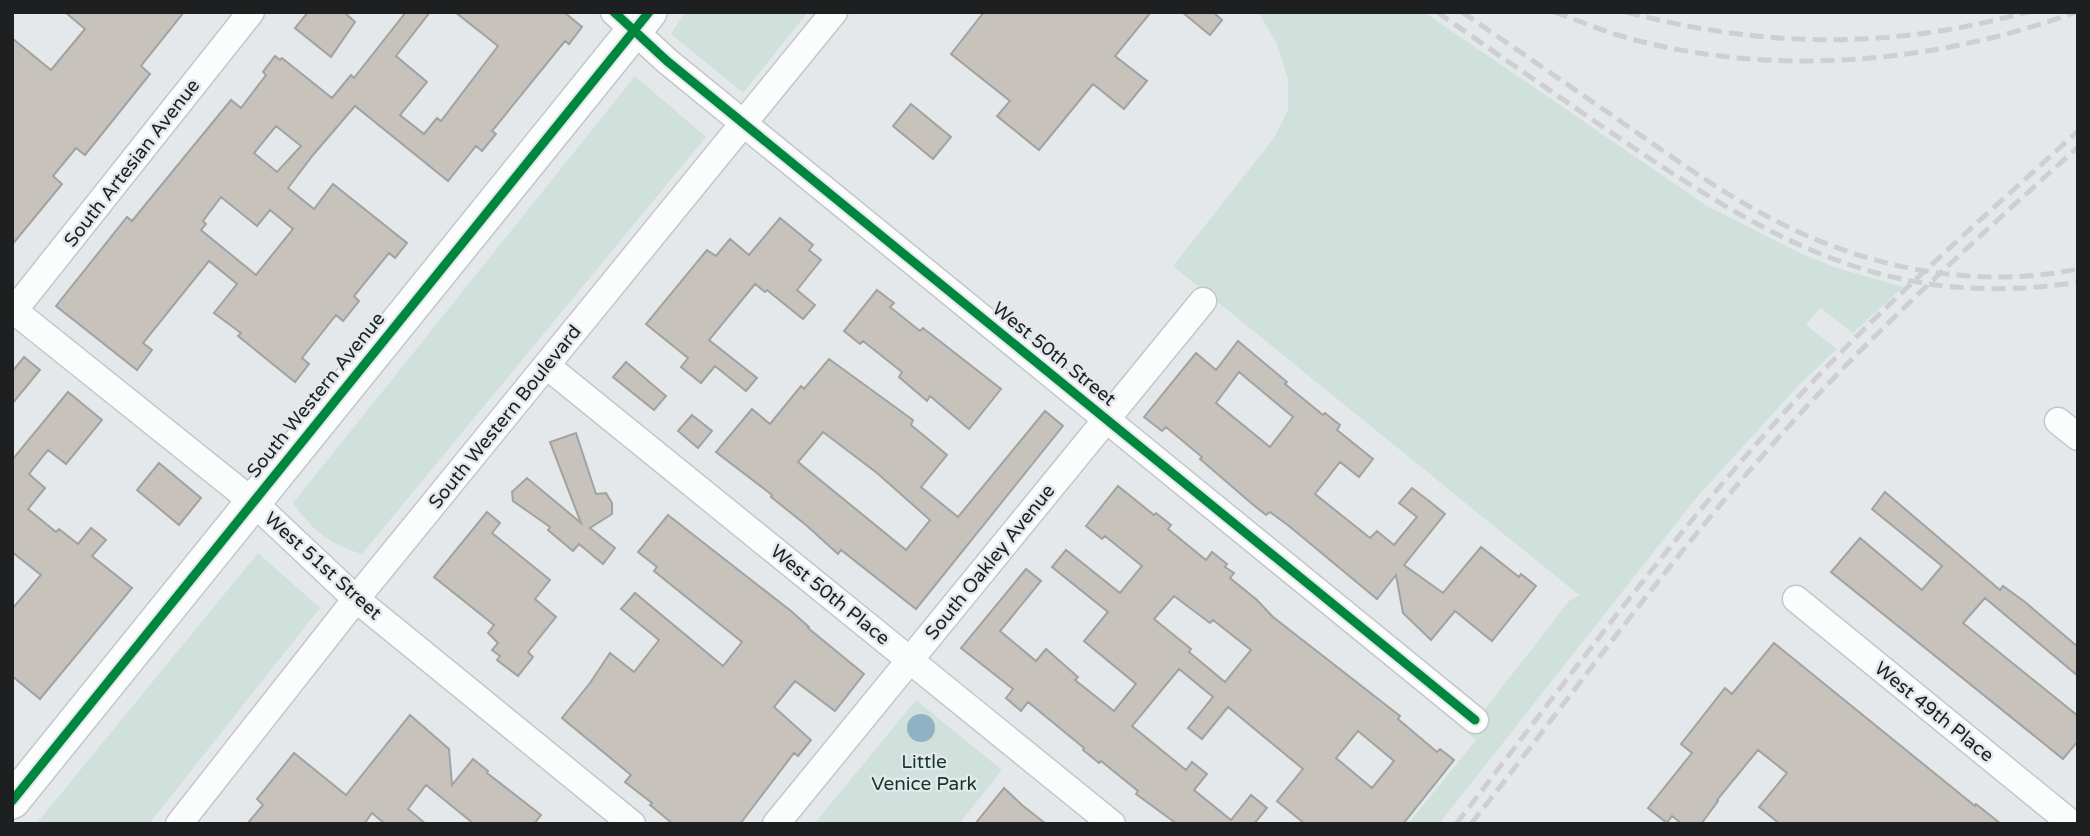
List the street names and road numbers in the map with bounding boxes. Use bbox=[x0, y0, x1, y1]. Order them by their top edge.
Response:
street label: South Artesian Avenue bbox=[60, 75, 204, 251]
street label: West 50th Street bbox=[988, 298, 1120, 410]
street label: South Western Avenue bbox=[242, 308, 390, 482]
street label: South Western Boulevard bbox=[424, 321, 586, 513]
street label: South Oakley Avenue bbox=[921, 480, 1059, 644]
street label: West 51st Street bbox=[260, 508, 386, 624]
street label: West 50th Place bbox=[766, 540, 894, 650]
street label: West 49th Place bbox=[1870, 657, 1998, 767]

